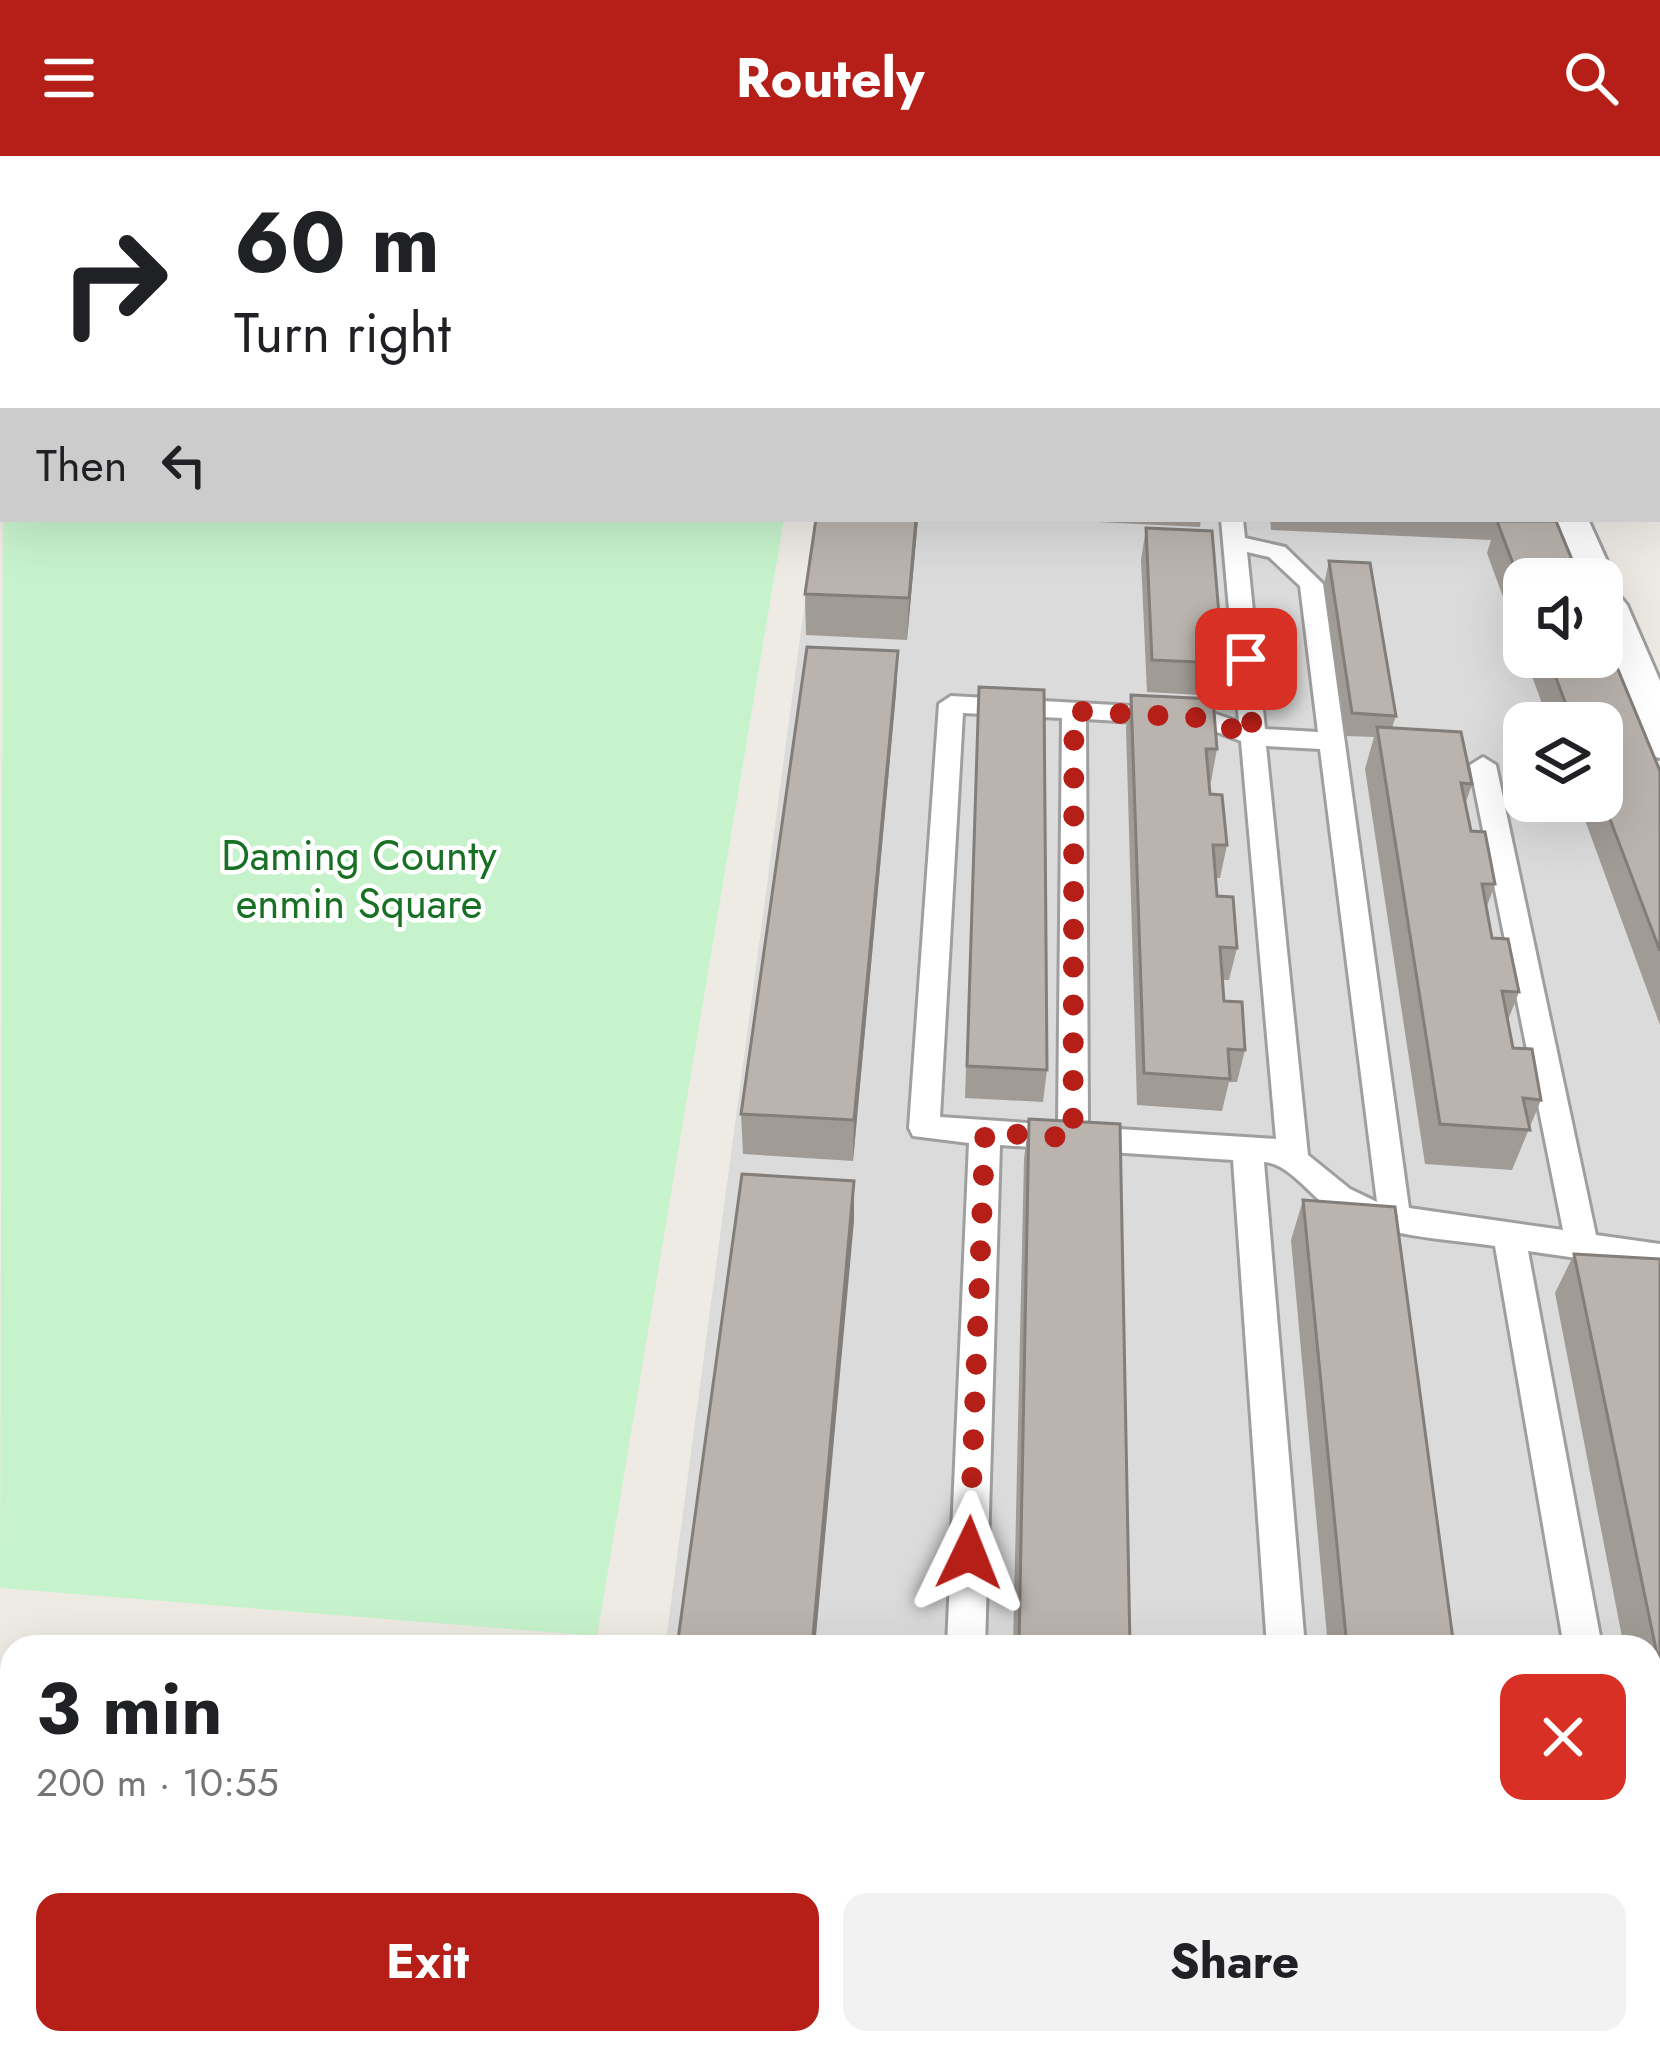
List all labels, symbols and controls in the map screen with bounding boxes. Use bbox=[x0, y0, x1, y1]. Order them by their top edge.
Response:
text: Routely bbox=[736, 39, 924, 117]
icon: menu bbox=[36, 45, 102, 111]
icon: search bbox=[1558, 45, 1624, 111]
text: 60 m bbox=[234, 182, 440, 304]
icon: right bbox=[36, 204, 192, 360]
text: Turn right bbox=[234, 294, 451, 372]
icon: left bbox=[151, 432, 217, 498]
text: Then bbox=[36, 433, 127, 498]
map controls bbox=[1503, 558, 1623, 822]
button: sound bbox=[1503, 558, 1623, 678]
pin bbox=[1195, 608, 1297, 710]
icon: arrive bbox=[1213, 626, 1279, 692]
button: layers bbox=[1503, 702, 1623, 822]
park label: Daming County enmin Square bbox=[221, 825, 497, 934]
position arrow bbox=[906, 1490, 1032, 1616]
text: 3 min bbox=[36, 1657, 223, 1761]
button: close bbox=[1500, 1674, 1626, 1800]
text: 200 m · 10:55 bbox=[36, 1754, 279, 1811]
button: Exit bbox=[36, 1893, 819, 2031]
button: Share bbox=[843, 1893, 1626, 2031]

